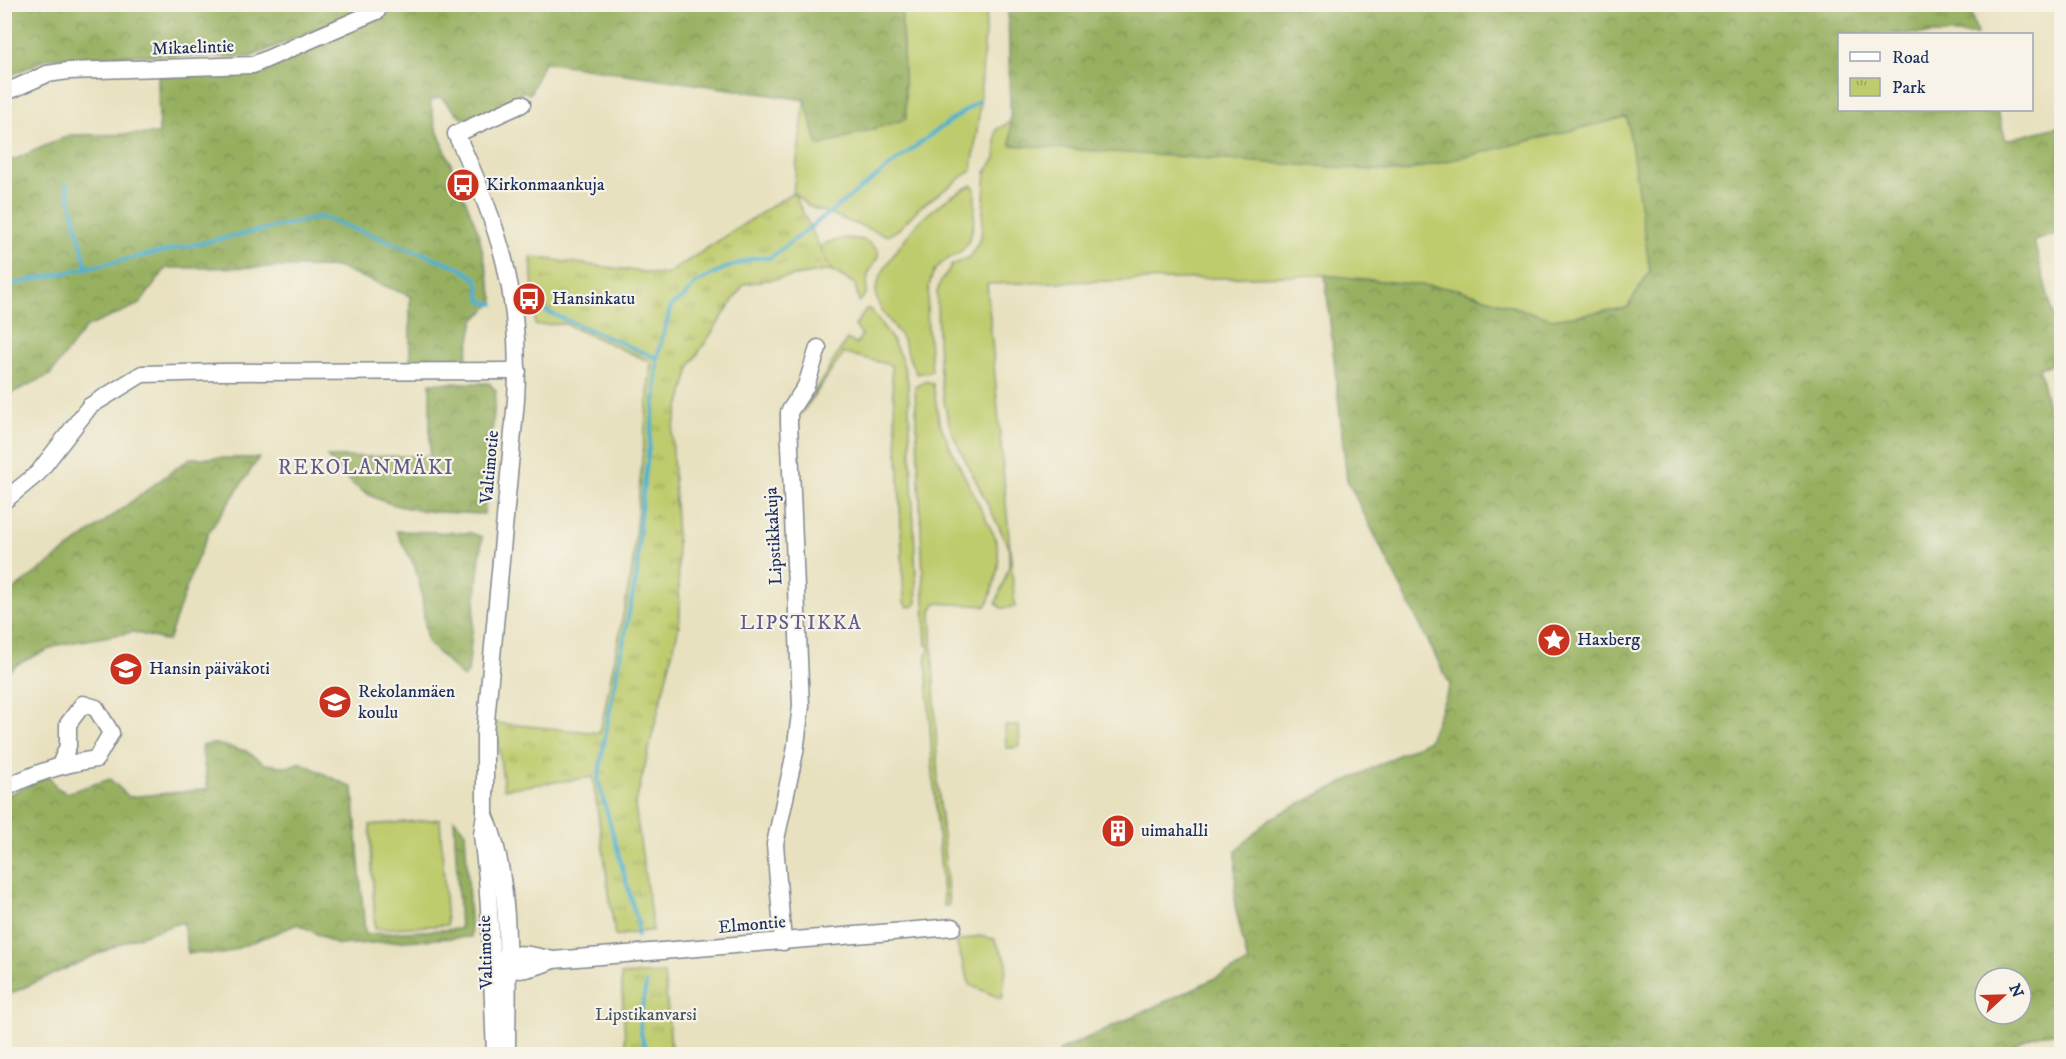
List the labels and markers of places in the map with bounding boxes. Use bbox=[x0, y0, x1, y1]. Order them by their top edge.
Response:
bus stop icon: Kirkonmaankuja bbox=[445, 167, 481, 203]
place label: Kirkonmaankuja bbox=[486, 174, 605, 196]
bus stop icon: Hansinkatu bbox=[511, 281, 547, 317]
place label: Hansinkatu bbox=[552, 288, 636, 310]
place icon: Haxberg bbox=[1536, 622, 1572, 658]
place label: Haxberg bbox=[1577, 629, 1640, 651]
school or university icon: Hansin päiväkoti bbox=[108, 651, 144, 687]
place label: Hansin päiväkoti bbox=[149, 658, 270, 680]
place label: Rekolanmäen koulu bbox=[358, 681, 456, 724]
school or university icon: Rekolanmäen koulu bbox=[317, 684, 353, 720]
building icon: uimahalli bbox=[1100, 813, 1136, 849]
place label: uimahalli bbox=[1141, 820, 1208, 842]

